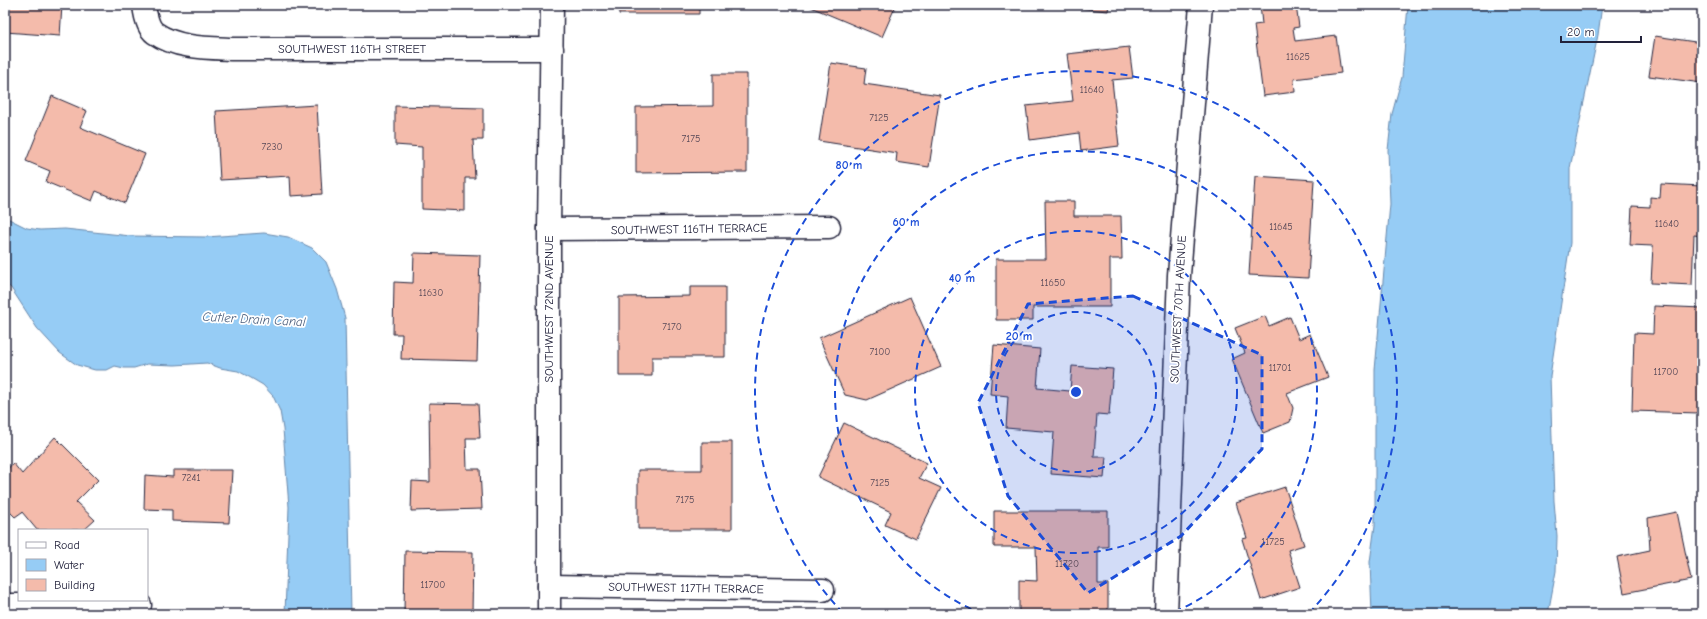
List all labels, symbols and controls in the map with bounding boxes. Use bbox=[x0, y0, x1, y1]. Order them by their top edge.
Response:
scale bar bbox=[1561, 18, 1641, 44]
text: 20 m bbox=[1567, 25, 1595, 39]
street label: SOUTHWEST 116TH STREET bbox=[278, 42, 427, 56]
house number: 11625 bbox=[1286, 51, 1310, 63]
house number: 11640 bbox=[1080, 84, 1104, 96]
house number: 7125 bbox=[869, 112, 889, 124]
house number: 7175 bbox=[682, 133, 700, 145]
house number: 7230 bbox=[261, 141, 283, 153]
text: 80 m bbox=[836, 158, 862, 172]
text: 60 m bbox=[893, 215, 919, 229]
house number: 11640 bbox=[1655, 218, 1679, 230]
street label: SOUTHWEST 116TH TERRACE bbox=[611, 221, 767, 237]
house number: 11645 bbox=[1269, 221, 1293, 233]
street label: SOUTHWEST 72ND AVENUE bbox=[542, 235, 556, 383]
street label: SOUTHWEST 70TH AVENUE bbox=[1167, 235, 1189, 383]
text: 40 m bbox=[949, 271, 975, 285]
house number: 11650 bbox=[1041, 277, 1065, 289]
house number: 11630 bbox=[419, 287, 443, 299]
water label: Cutler Drain Canal bbox=[202, 309, 306, 329]
house number: 7170 bbox=[662, 321, 682, 333]
text: 20 m bbox=[1006, 329, 1032, 343]
house number: 7100 bbox=[870, 346, 890, 358]
house number: 11701 bbox=[1269, 362, 1291, 374]
house number: 11700 bbox=[1654, 366, 1678, 378]
centre of rings bbox=[1069, 385, 1083, 399]
house number: 7241 bbox=[182, 472, 200, 484]
house number: 7125 bbox=[870, 477, 890, 489]
house number: 7175 bbox=[676, 494, 694, 506]
legend bbox=[18, 529, 148, 601]
house number: 11725 bbox=[1261, 536, 1285, 548]
text: Road bbox=[54, 538, 80, 552]
text: Water bbox=[54, 558, 84, 572]
house number: 11720 bbox=[1055, 558, 1079, 570]
text: Building bbox=[54, 578, 95, 592]
house number: 11700 bbox=[421, 579, 445, 591]
street label: SOUTHWEST 117TH TERRACE bbox=[608, 580, 764, 596]

